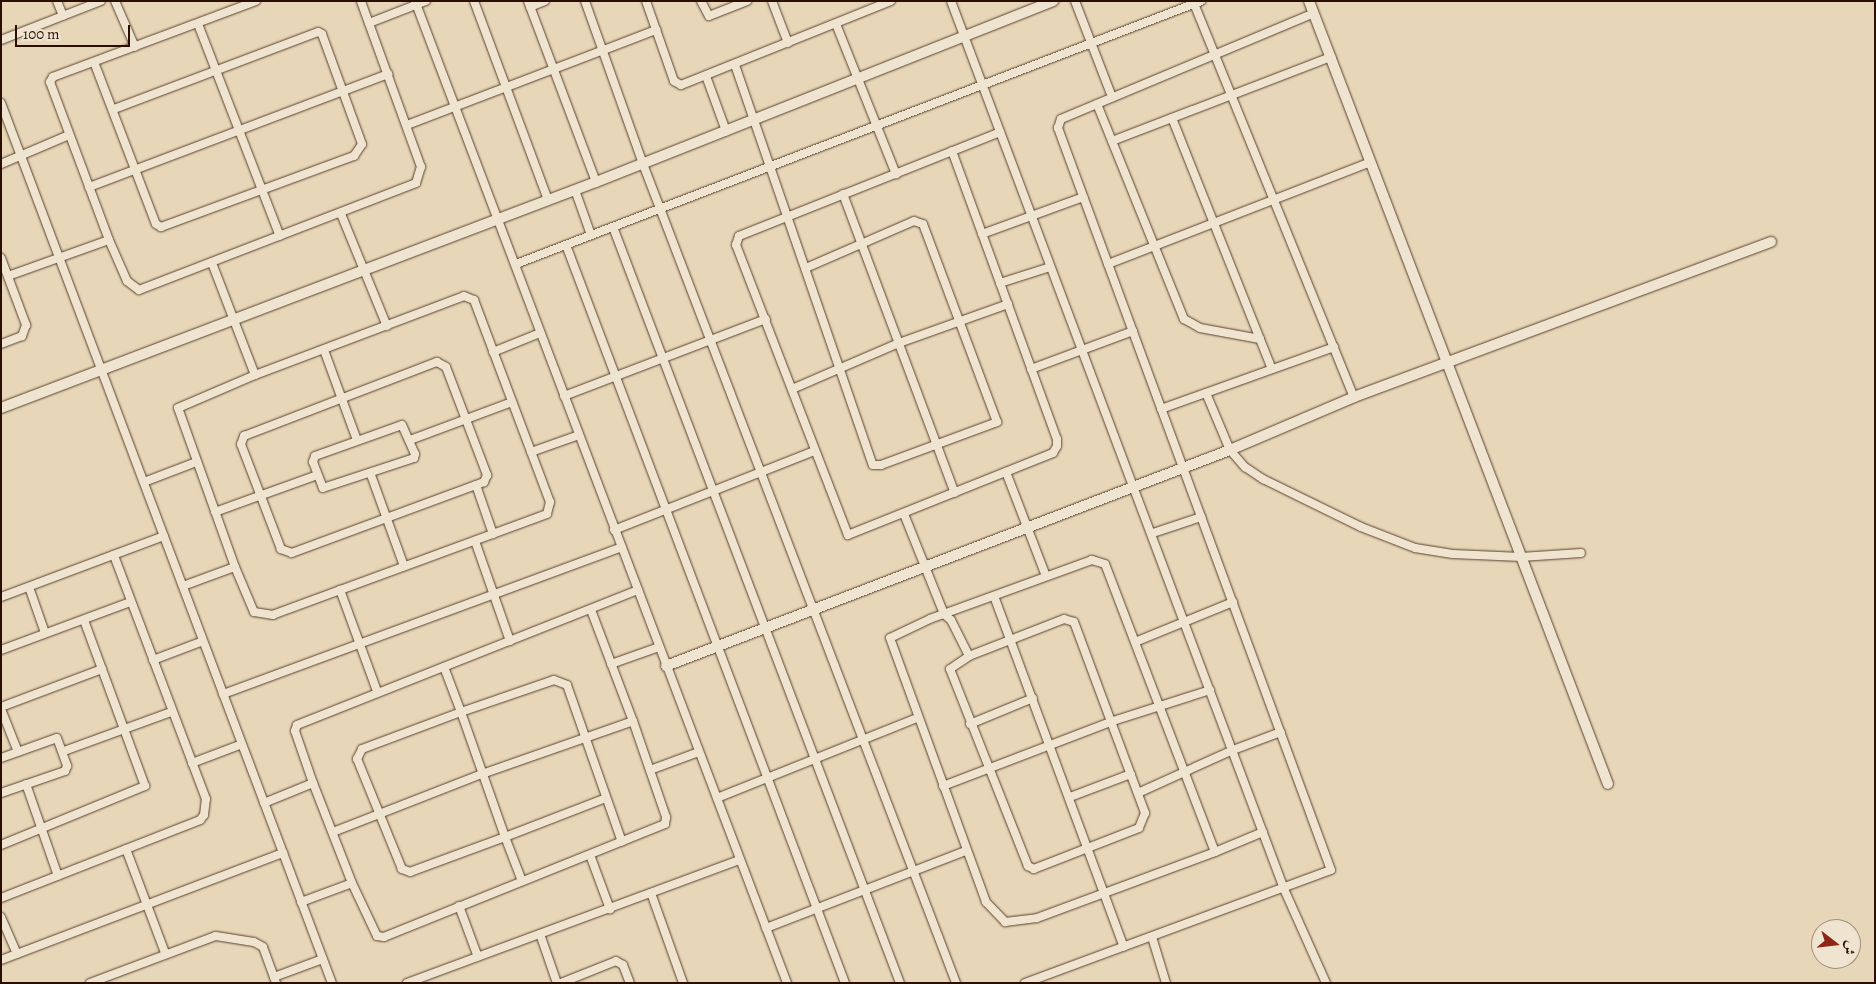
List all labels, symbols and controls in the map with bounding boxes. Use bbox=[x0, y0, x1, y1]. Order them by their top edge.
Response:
scale bar bbox=[18, 15, 132, 47]
text: 100 m bbox=[23, 24, 60, 44]
north arrow bbox=[1811, 919, 1861, 969]
text: ش bbox=[1839, 939, 1861, 957]

